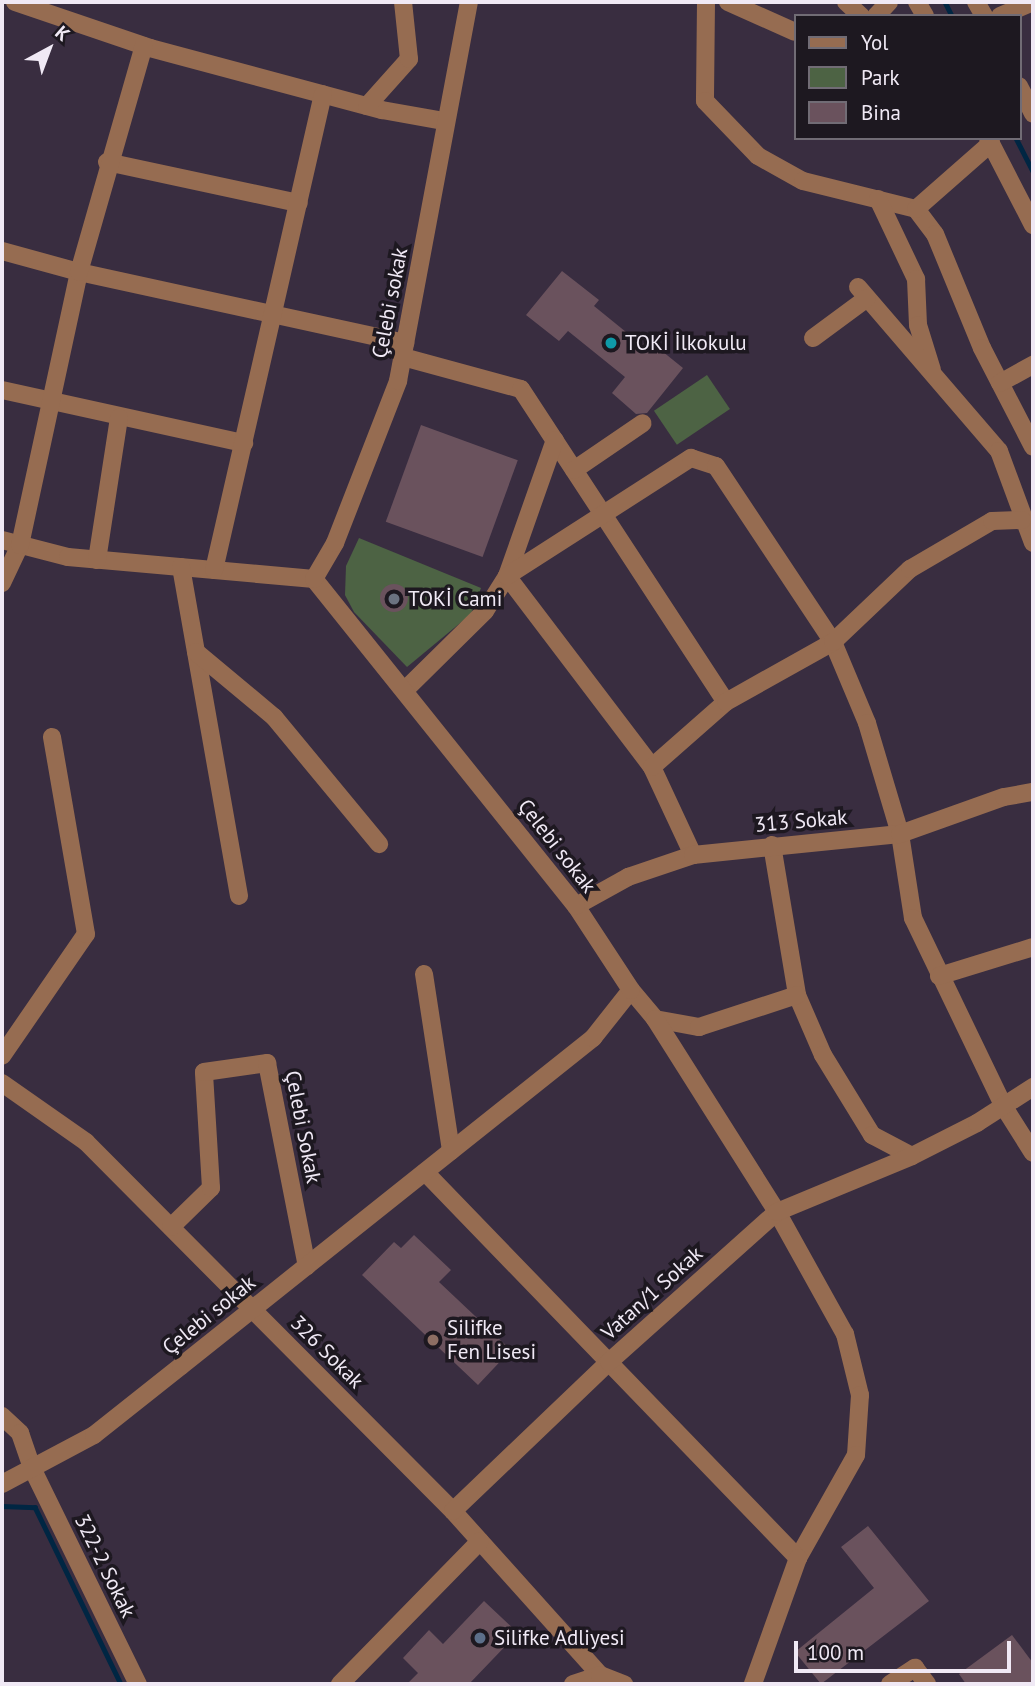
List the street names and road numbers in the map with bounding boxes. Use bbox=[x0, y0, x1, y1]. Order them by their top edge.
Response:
street label: Çelebi sokak bbox=[367, 246, 413, 360]
street label: Çelebi sokak bbox=[513, 794, 601, 898]
street label: 313 Sokak bbox=[754, 804, 848, 838]
street label: Çelebi Sokak bbox=[280, 1069, 326, 1185]
street label: Vatan/1 Sokak bbox=[596, 1241, 708, 1345]
street label: Çelebi sokak bbox=[158, 1270, 260, 1360]
street label: 326 Sokak bbox=[285, 1310, 369, 1394]
street label: 322-2 Sokak bbox=[69, 1510, 141, 1622]

